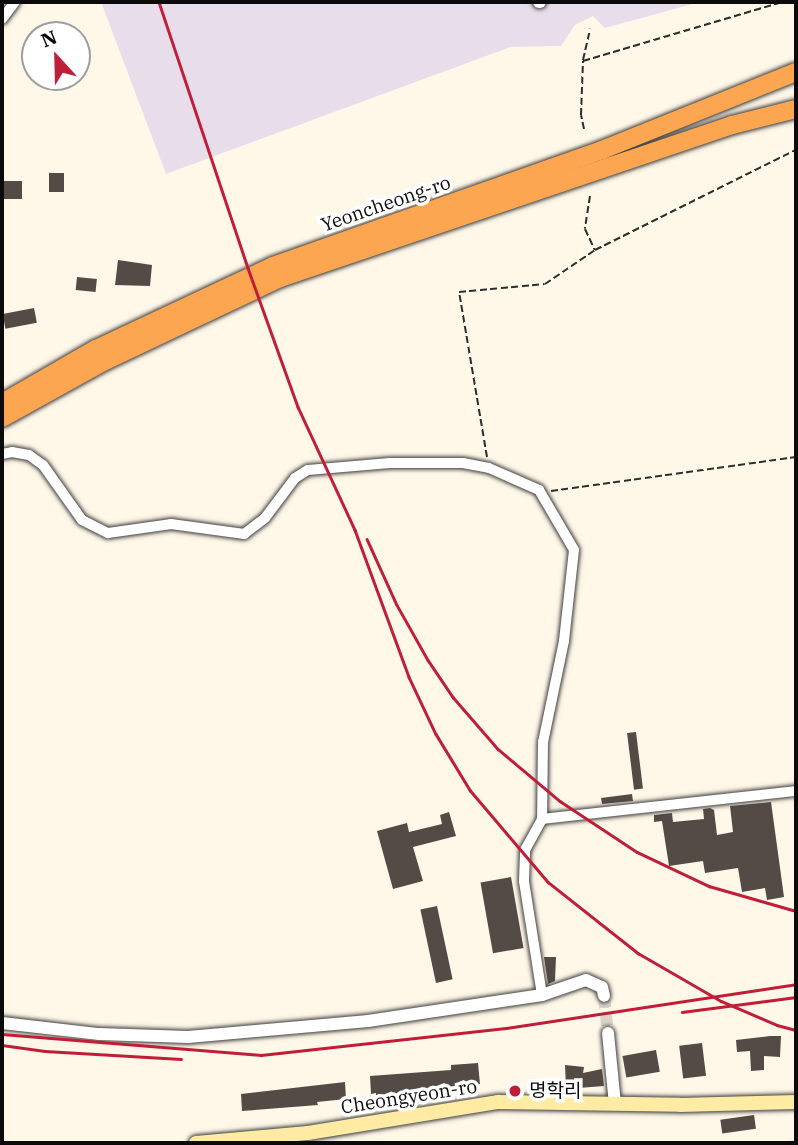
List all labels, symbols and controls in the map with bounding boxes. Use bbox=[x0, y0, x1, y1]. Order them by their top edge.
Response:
north arrow bbox=[21, 21, 91, 91]
text: N bbox=[37, 24, 60, 52]
street label: Yeoncheong-ro bbox=[318, 171, 454, 237]
street label: Cheongyeon-ro bbox=[339, 1075, 479, 1119]
place label: 명학리 bbox=[529, 1080, 581, 1102]
marker: 명학리 bbox=[507, 1083, 523, 1099]

